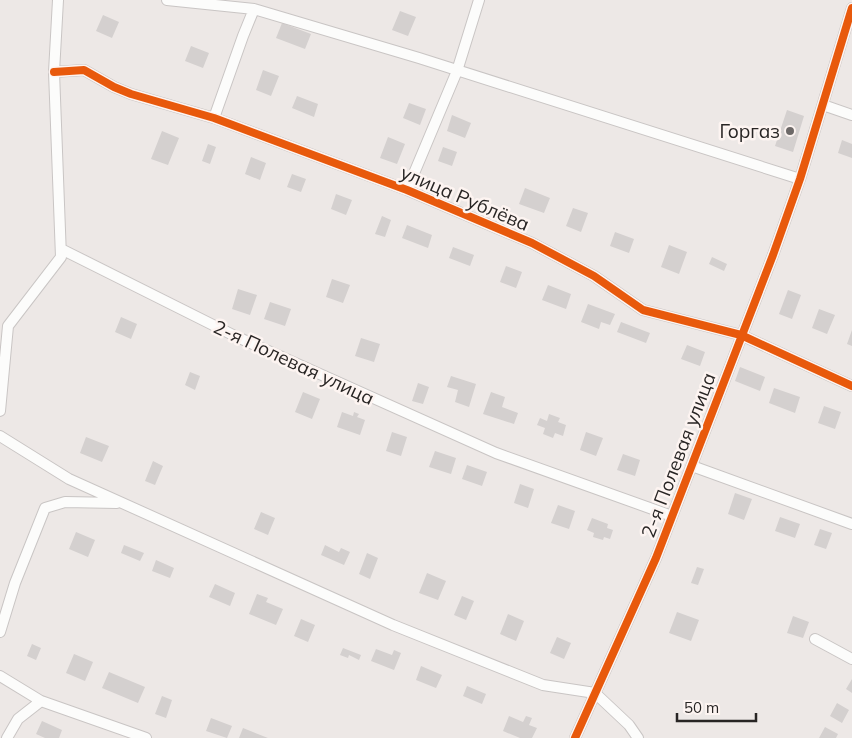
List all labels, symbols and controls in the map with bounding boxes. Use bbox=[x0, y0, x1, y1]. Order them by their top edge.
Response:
place label: Горгаз bbox=[719, 119, 780, 143]
marker: Горгаз bbox=[784, 125, 796, 137]
street label: улица Рублёва bbox=[397, 160, 533, 236]
street label: 2-я Полевая улица bbox=[210, 314, 378, 410]
street label: 2-я Полевая улица bbox=[635, 369, 721, 541]
scale bar bbox=[677, 690, 756, 722]
text: 50 m bbox=[684, 698, 719, 717]

